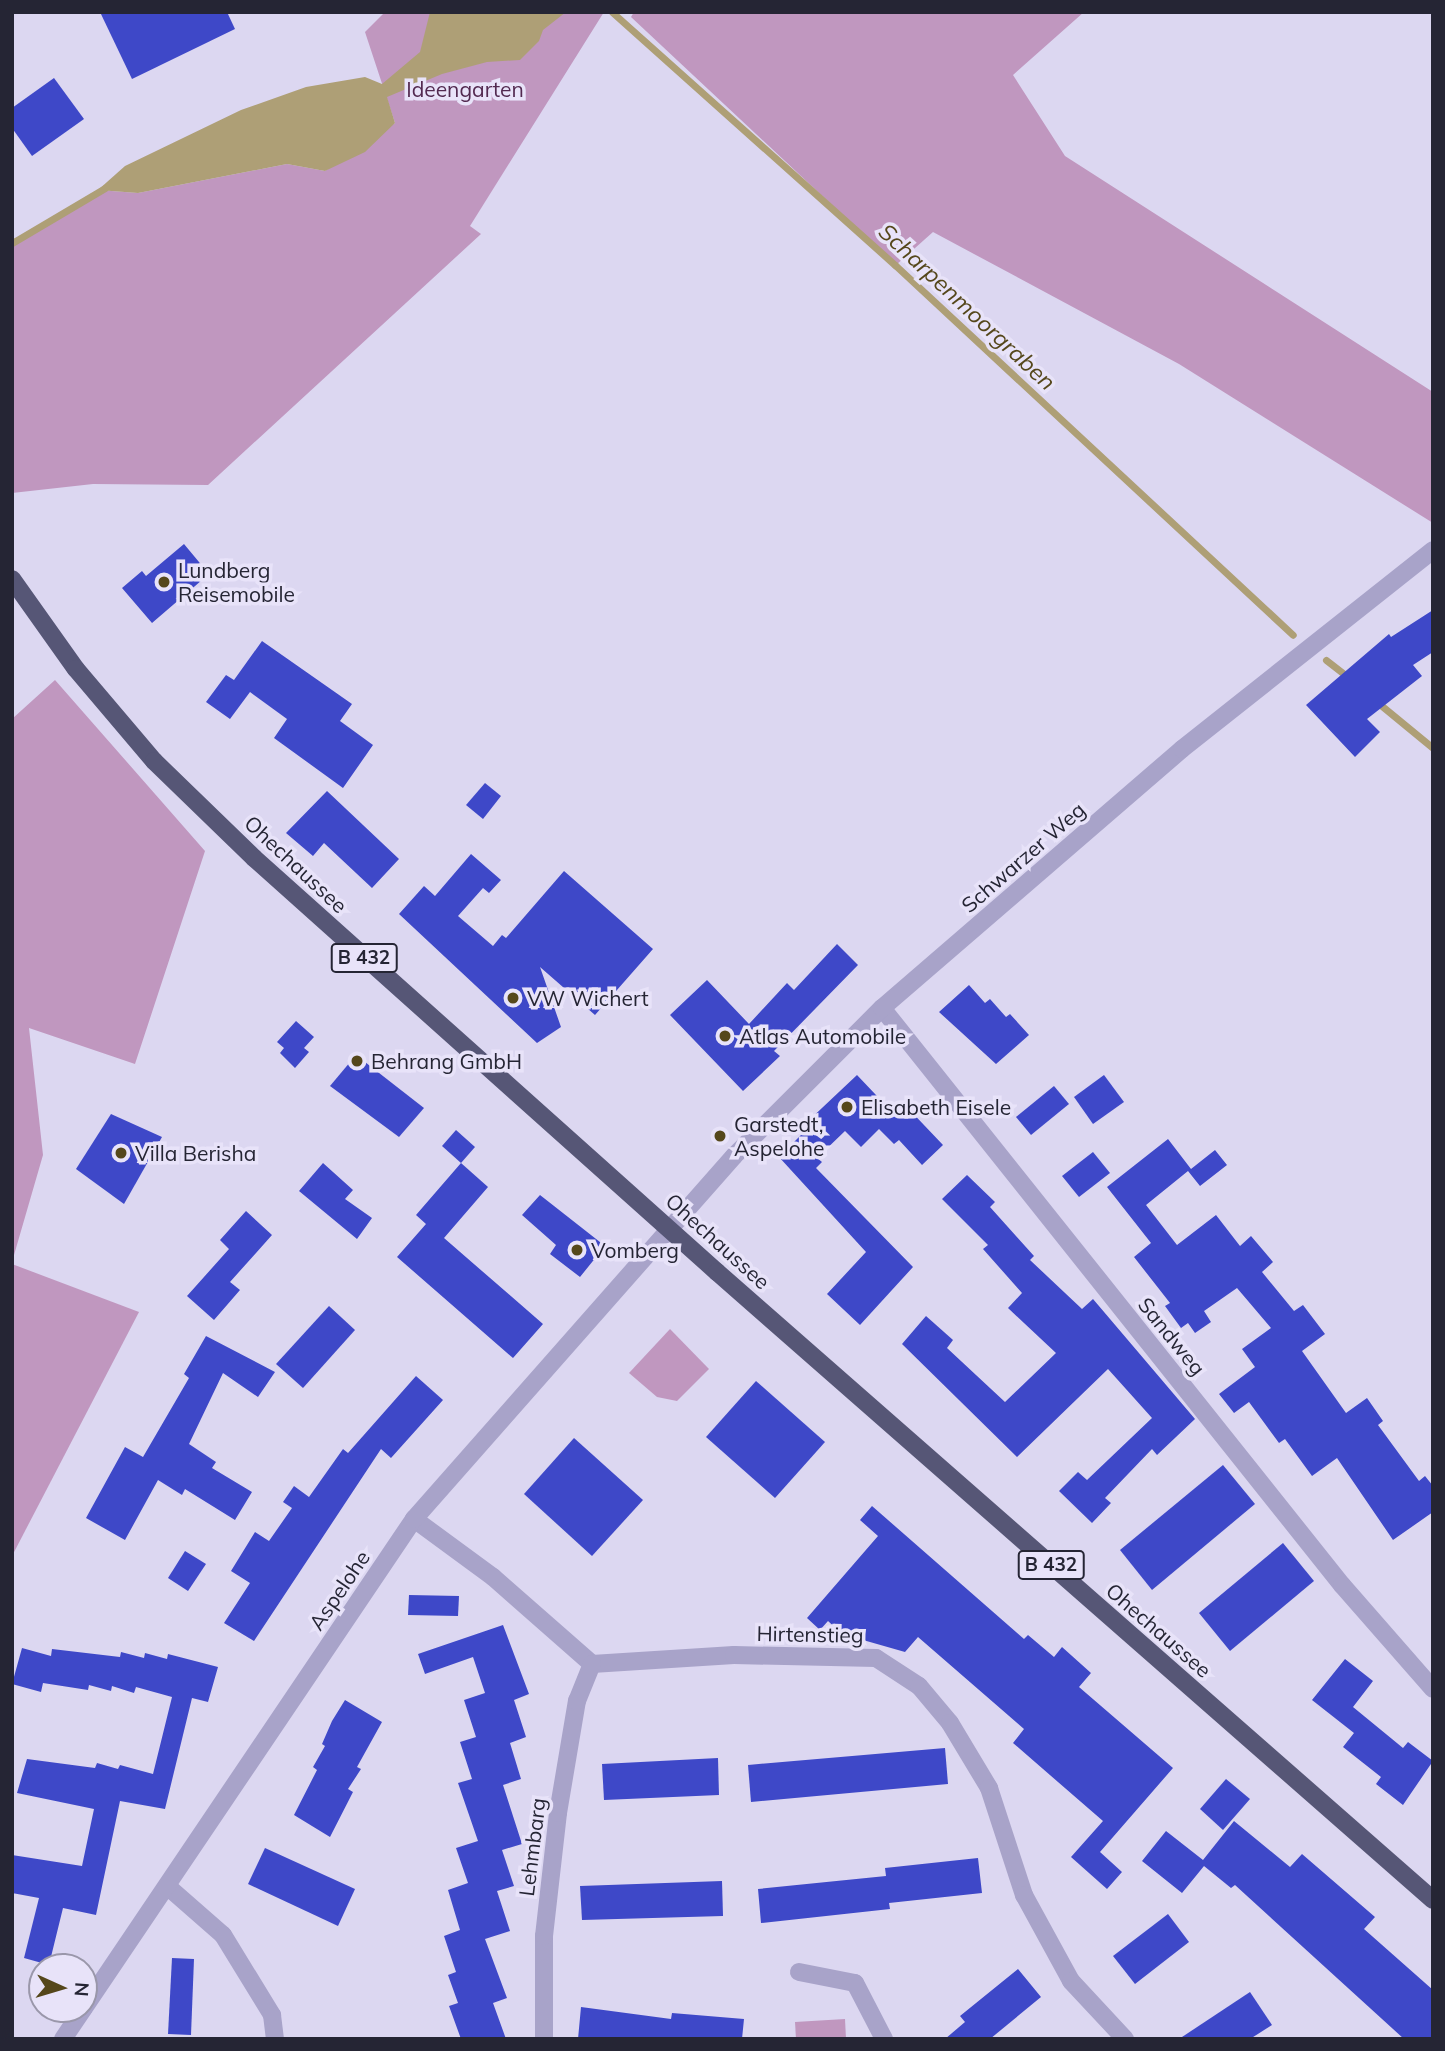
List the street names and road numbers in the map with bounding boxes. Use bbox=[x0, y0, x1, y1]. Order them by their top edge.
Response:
street label: Schwarzer Weg bbox=[956, 797, 1090, 917]
street label: Ohechaussee bbox=[239, 810, 353, 918]
road number: B 432 bbox=[329, 942, 399, 974]
street label: Ohechaussee bbox=[661, 1188, 775, 1294]
street label: Sandweg bbox=[1133, 1292, 1211, 1380]
street label: Aspelohe bbox=[303, 1545, 375, 1635]
road number: B 432 bbox=[1016, 1550, 1086, 1581]
street label: Ohechaussee bbox=[1101, 1578, 1217, 1682]
street label: Hirtenstieg bbox=[756, 1620, 864, 1648]
street label: Lehmbarg bbox=[513, 1796, 551, 1898]

